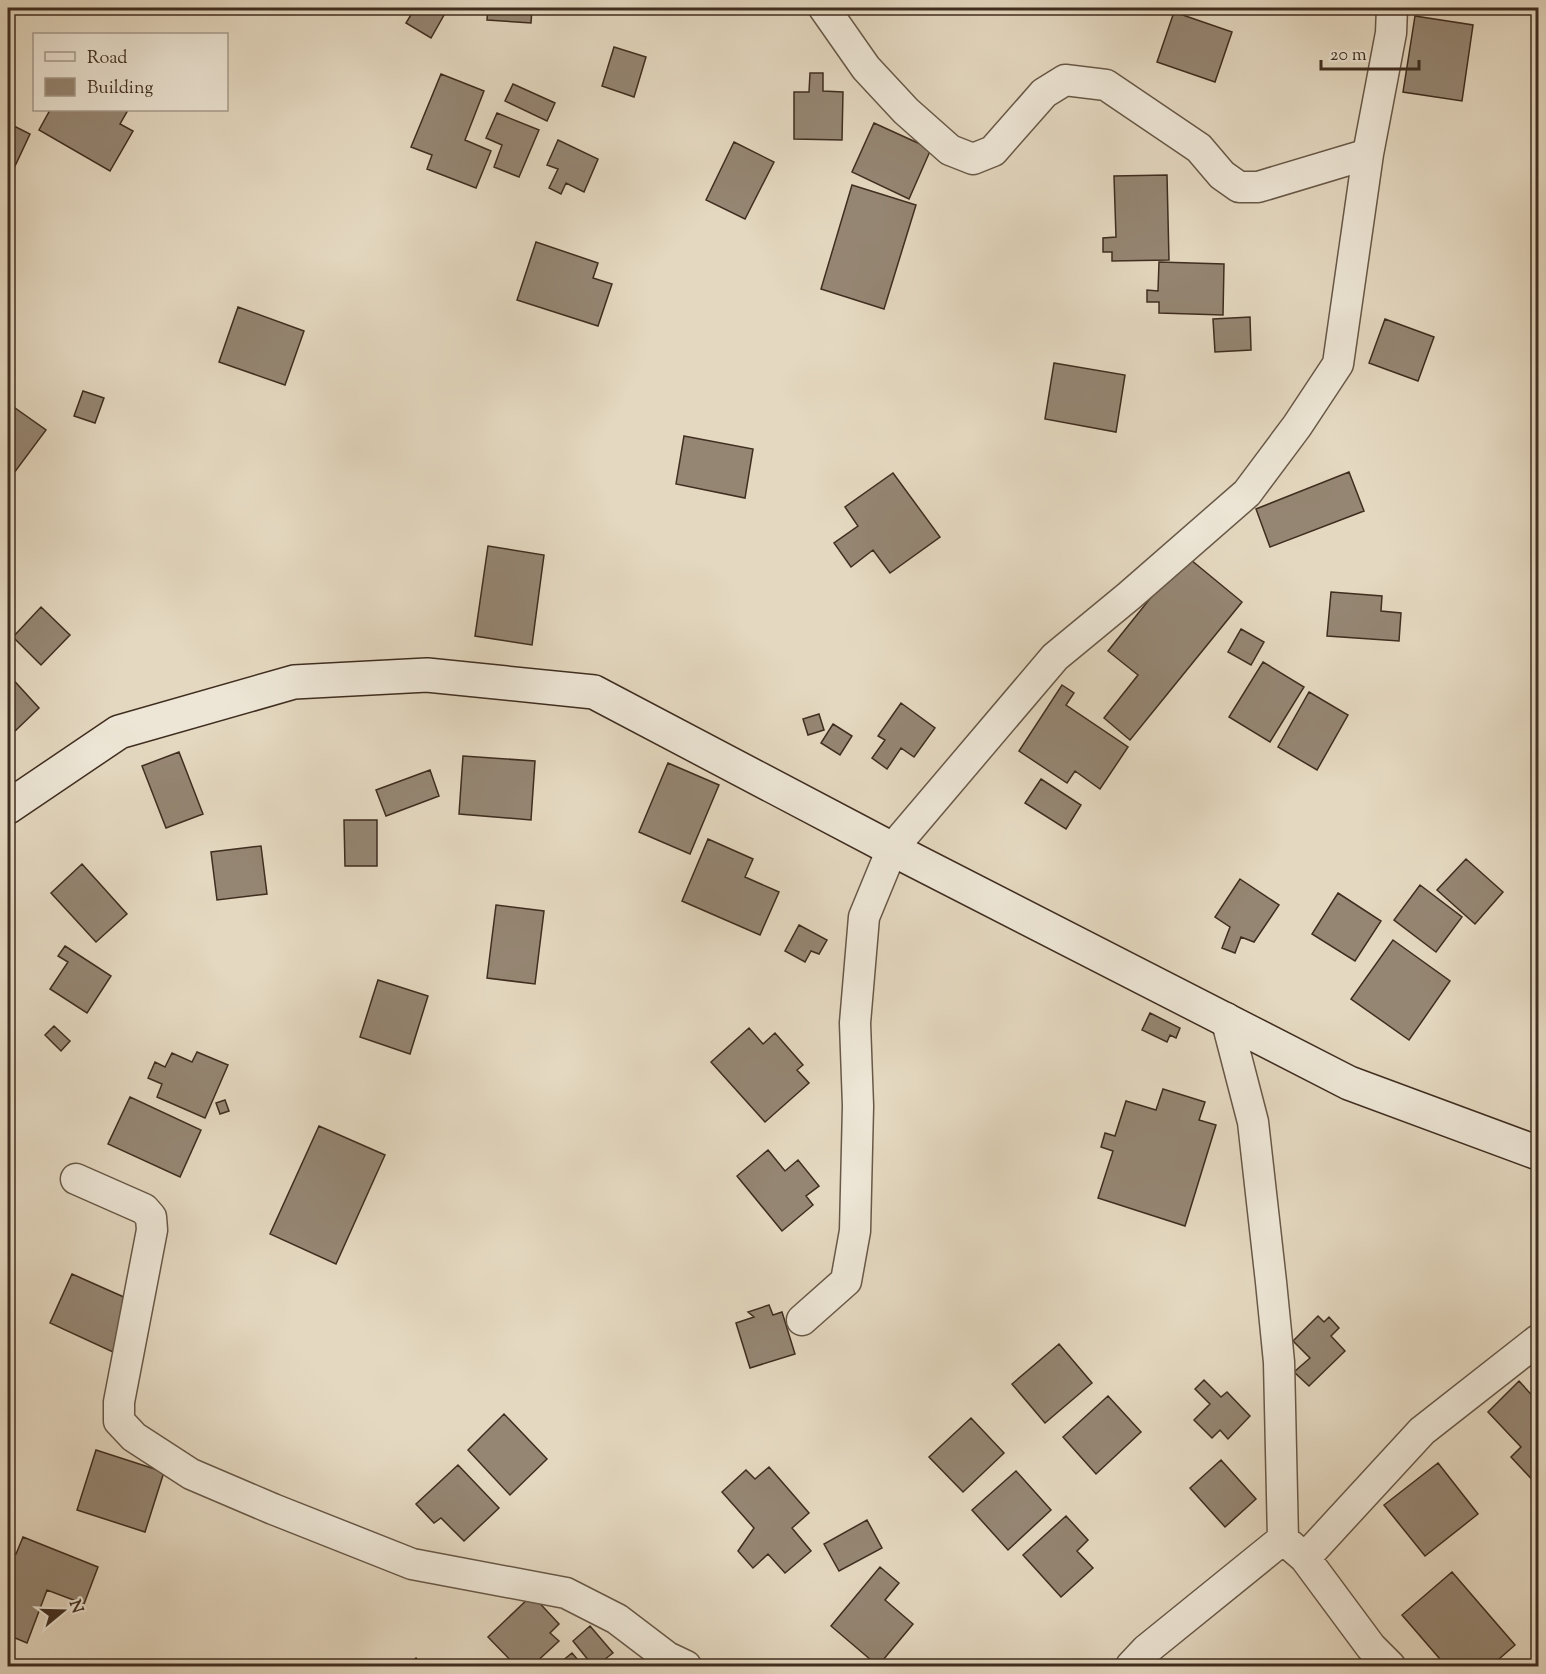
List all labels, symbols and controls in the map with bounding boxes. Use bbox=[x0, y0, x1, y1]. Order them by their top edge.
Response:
legend bbox=[33, 33, 228, 111]
scale bar bbox=[1321, 33, 1418, 71]
text: 20 m bbox=[1330, 43, 1367, 69]
text: Road bbox=[87, 46, 127, 72]
text: Building bbox=[87, 76, 153, 102]
north arrow bbox=[33, 1581, 93, 1641]
text: N bbox=[62, 1597, 88, 1617]

